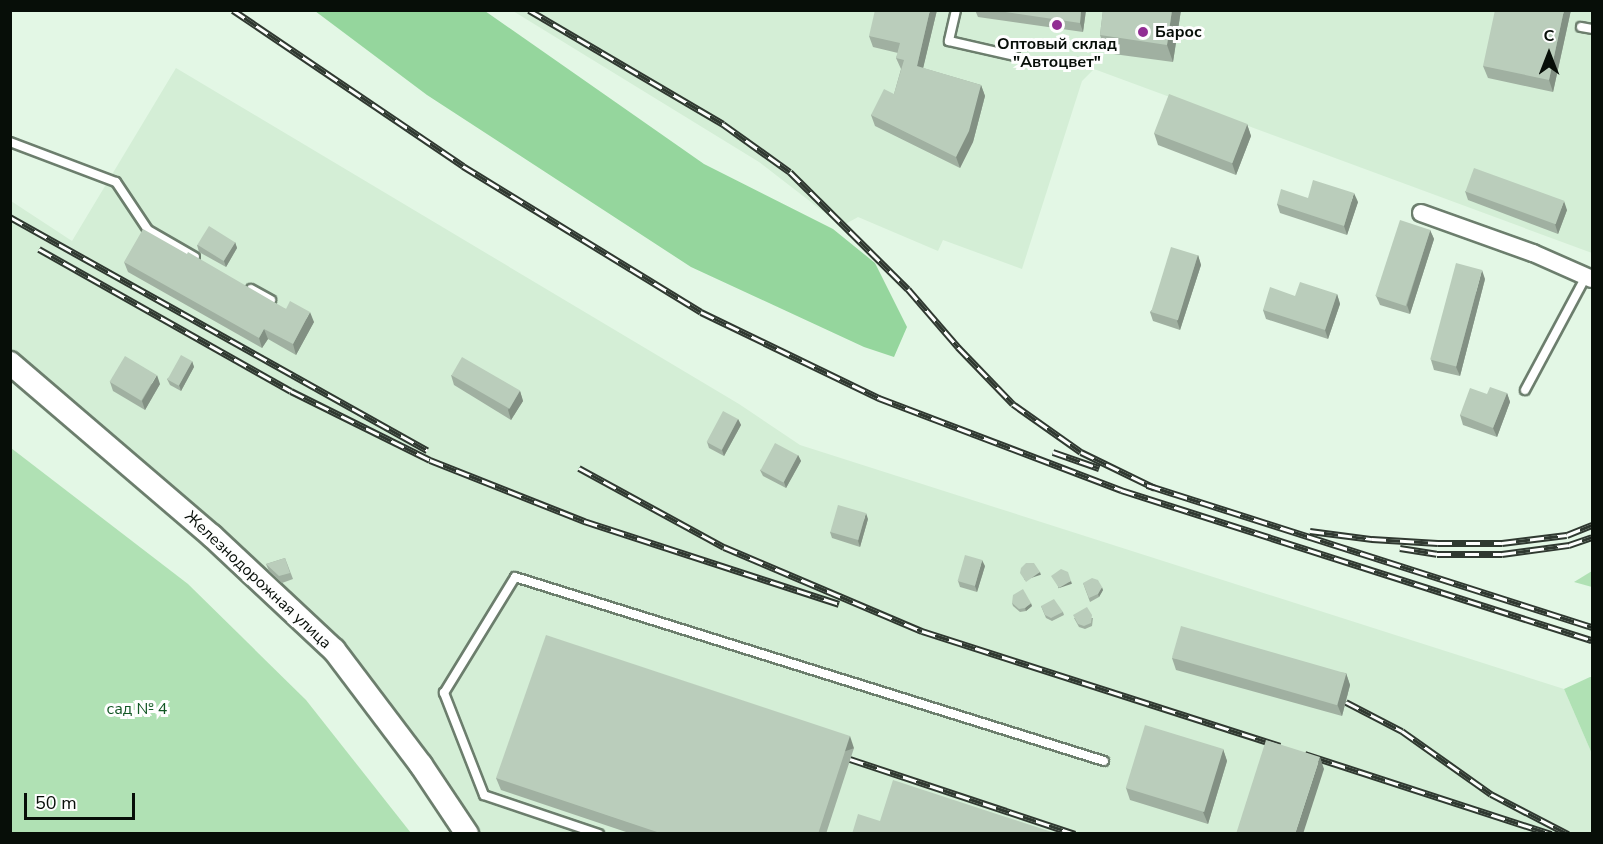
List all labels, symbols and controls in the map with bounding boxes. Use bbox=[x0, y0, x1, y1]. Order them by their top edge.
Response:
marker: Оптовый склад "Автоцвет" bbox=[1050, 18, 1064, 32]
place label: Барос bbox=[1155, 22, 1202, 42]
north arrow bbox=[1519, 24, 1579, 84]
marker: Барос bbox=[1136, 25, 1150, 39]
text: С bbox=[1544, 25, 1554, 47]
place label: Оптовый склад "Автоцвет" bbox=[997, 34, 1117, 72]
street label: Железнодорожная улица bbox=[181, 507, 335, 653]
park label: сад № 4 bbox=[107, 699, 167, 719]
scale bar bbox=[27, 781, 138, 819]
text: 50 m bbox=[35, 791, 77, 815]

